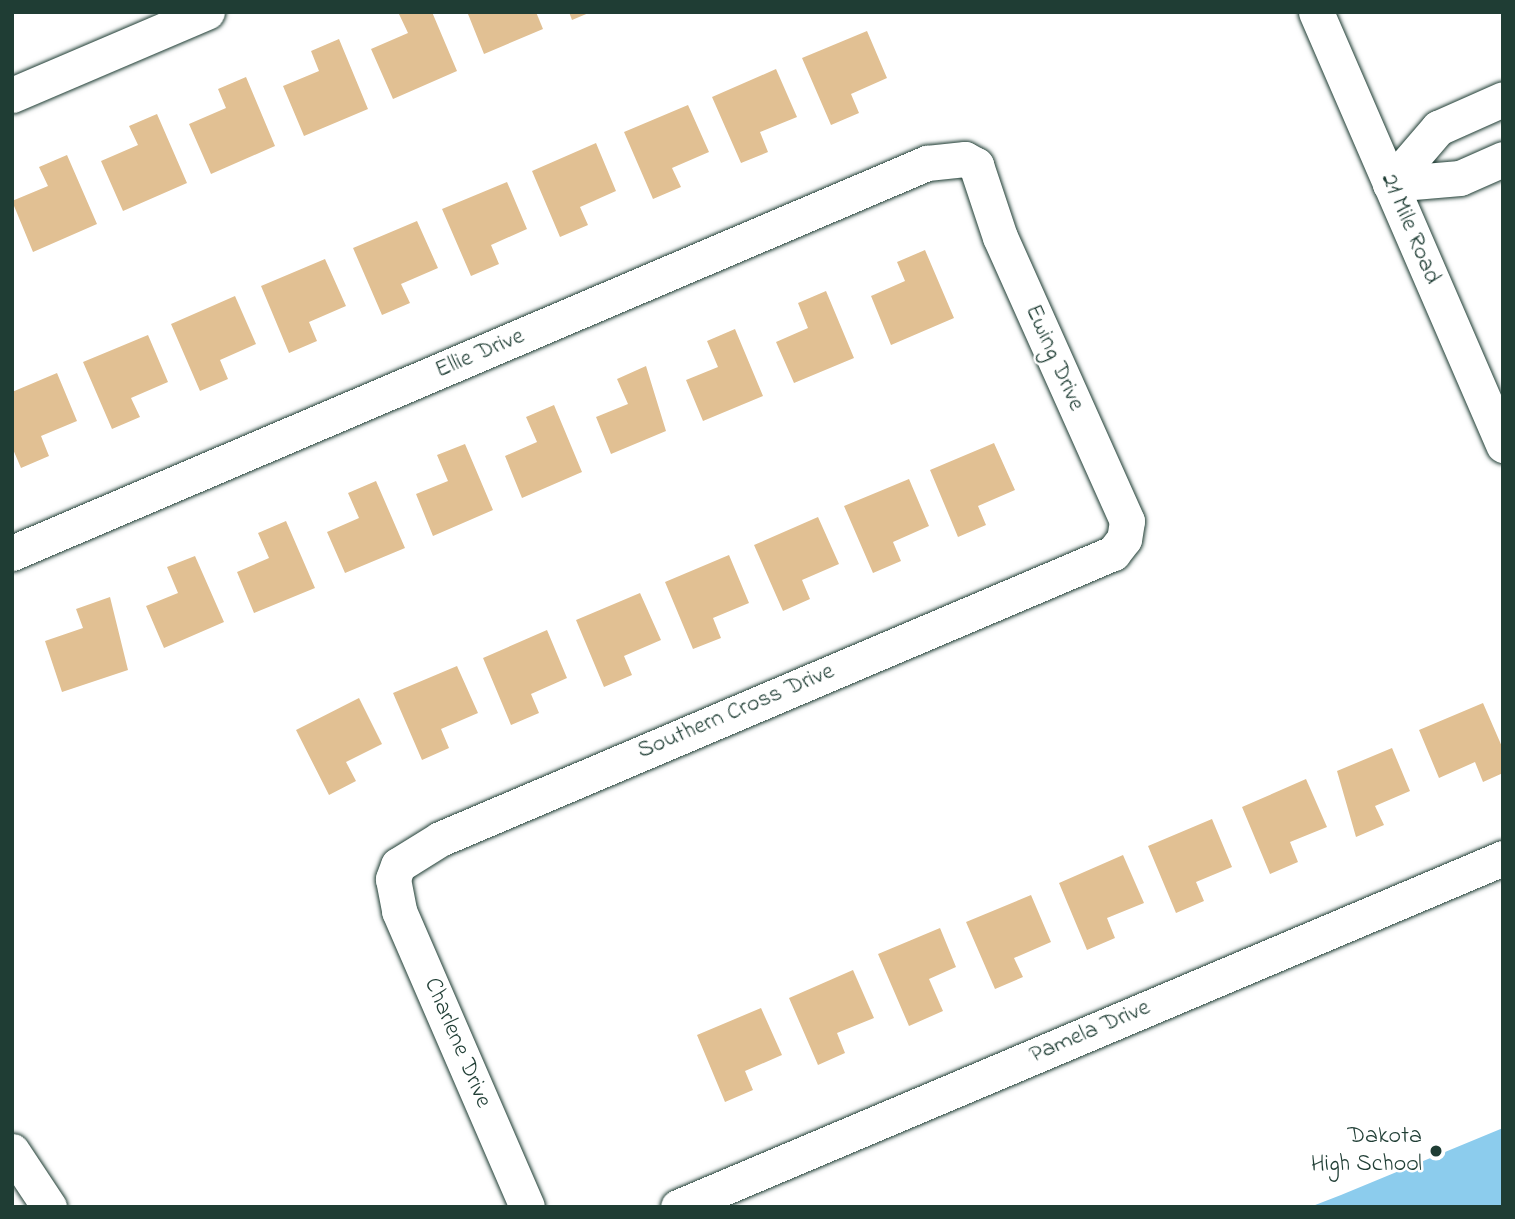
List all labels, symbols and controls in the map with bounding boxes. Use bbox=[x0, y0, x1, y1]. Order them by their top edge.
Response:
street label: 21 Mile Road bbox=[1374, 169, 1446, 289]
street label: Ewing Drive bbox=[1018, 300, 1090, 416]
street label: Ellie Drive bbox=[431, 322, 529, 386]
street label: Southern Cross Drive bbox=[633, 658, 839, 766]
street label: Charlene Drive bbox=[417, 974, 497, 1112]
street label: Pamela Drive bbox=[1026, 994, 1154, 1070]
place label: Dakota High School bbox=[1311, 1123, 1422, 1179]
marker: Dakota High School bbox=[1428, 1143, 1444, 1159]

